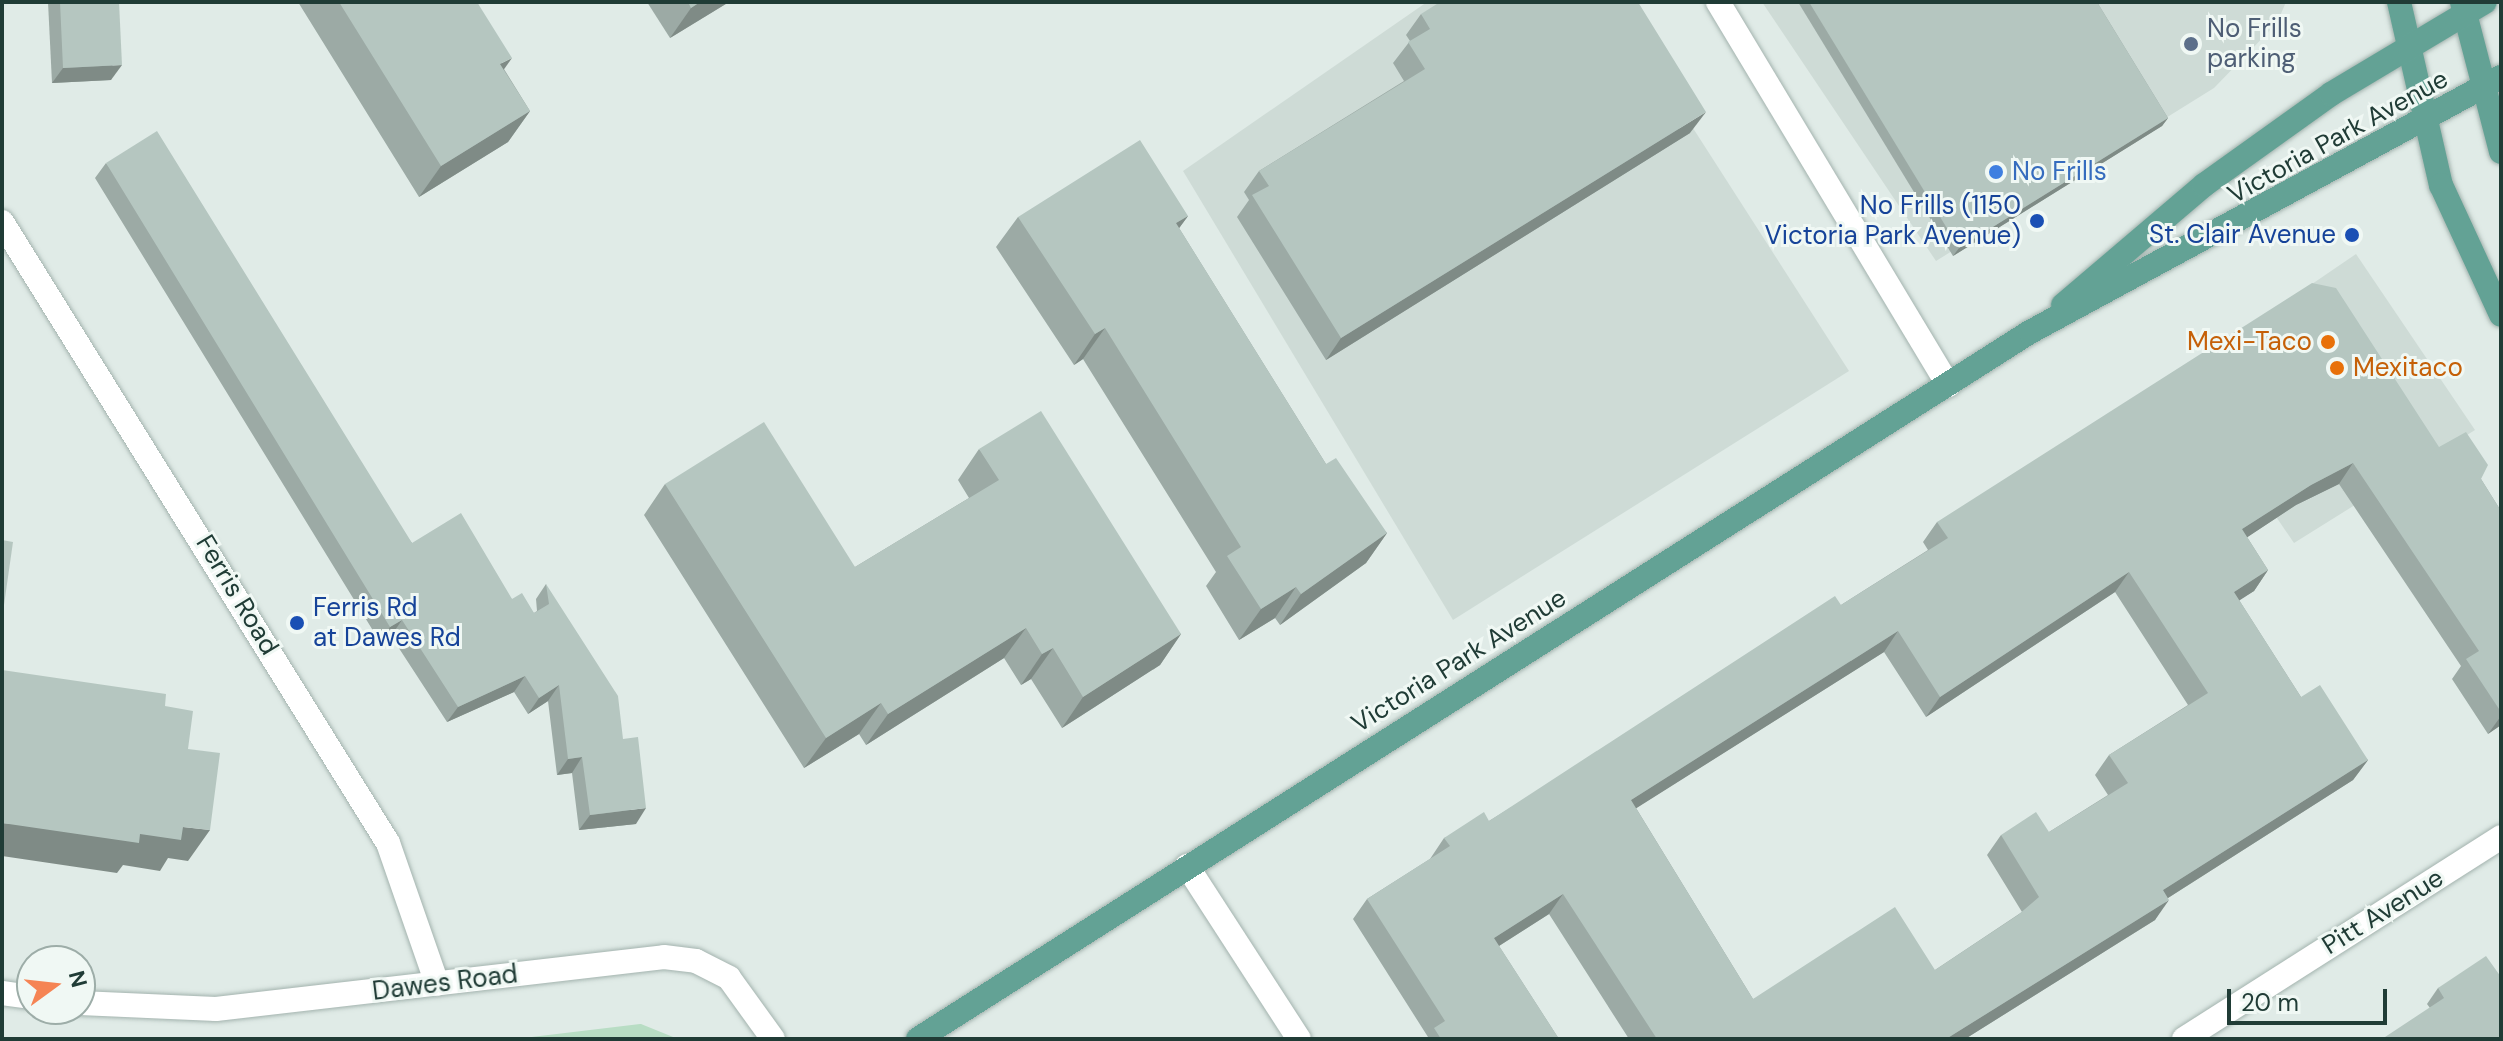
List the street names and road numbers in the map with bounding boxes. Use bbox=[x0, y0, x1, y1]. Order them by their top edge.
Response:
street label: Victoria Park Avenue bbox=[2222, 64, 2454, 210]
street label: Ferris Road bbox=[189, 529, 285, 661]
street label: Victoria Park Avenue bbox=[1346, 582, 1572, 740]
street label: Pitt Avenue bbox=[2317, 862, 2449, 962]
street label: Dawes Road bbox=[370, 959, 520, 1007]

